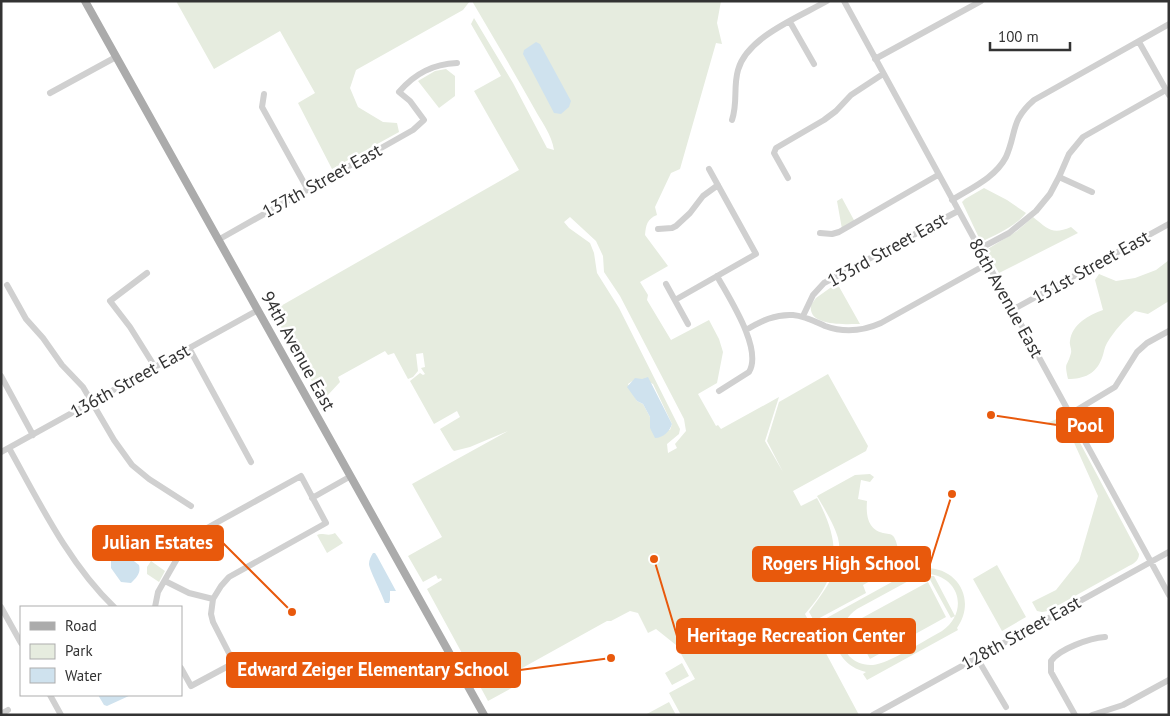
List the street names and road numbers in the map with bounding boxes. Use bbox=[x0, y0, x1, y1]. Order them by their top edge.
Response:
street label: 137th Street East bbox=[258, 138, 385, 223]
street label: 133rd Street East bbox=[823, 207, 951, 292]
street label: 131st Street East bbox=[1028, 225, 1154, 308]
street label: 86th Avenue East bbox=[964, 234, 1049, 362]
street label: 94th Avenue East bbox=[256, 287, 341, 415]
street label: 136th Street East bbox=[66, 338, 194, 423]
street label: 128th Street East bbox=[957, 590, 1085, 675]

